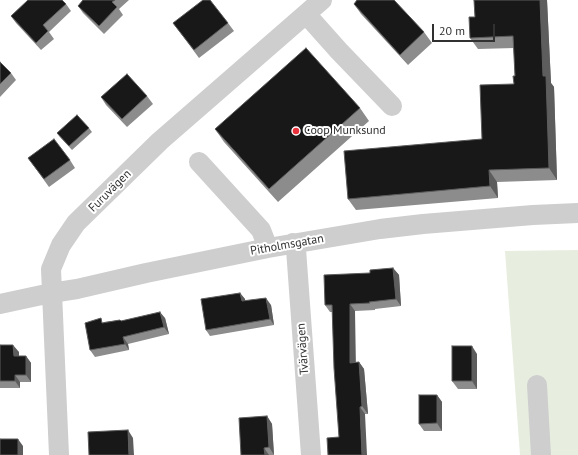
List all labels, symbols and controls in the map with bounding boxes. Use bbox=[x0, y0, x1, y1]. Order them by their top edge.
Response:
scale bar bbox=[434, 16, 497, 42]
text: 20 m bbox=[439, 23, 465, 38]
place label: Coop Munksund bbox=[304, 124, 386, 138]
marker: Coop Munksund bbox=[291, 126, 301, 136]
street label: Furuvägen bbox=[86, 167, 134, 215]
street label: Pitholmsgatan bbox=[249, 231, 325, 259]
street label: Tvärvägen bbox=[294, 323, 312, 375]

